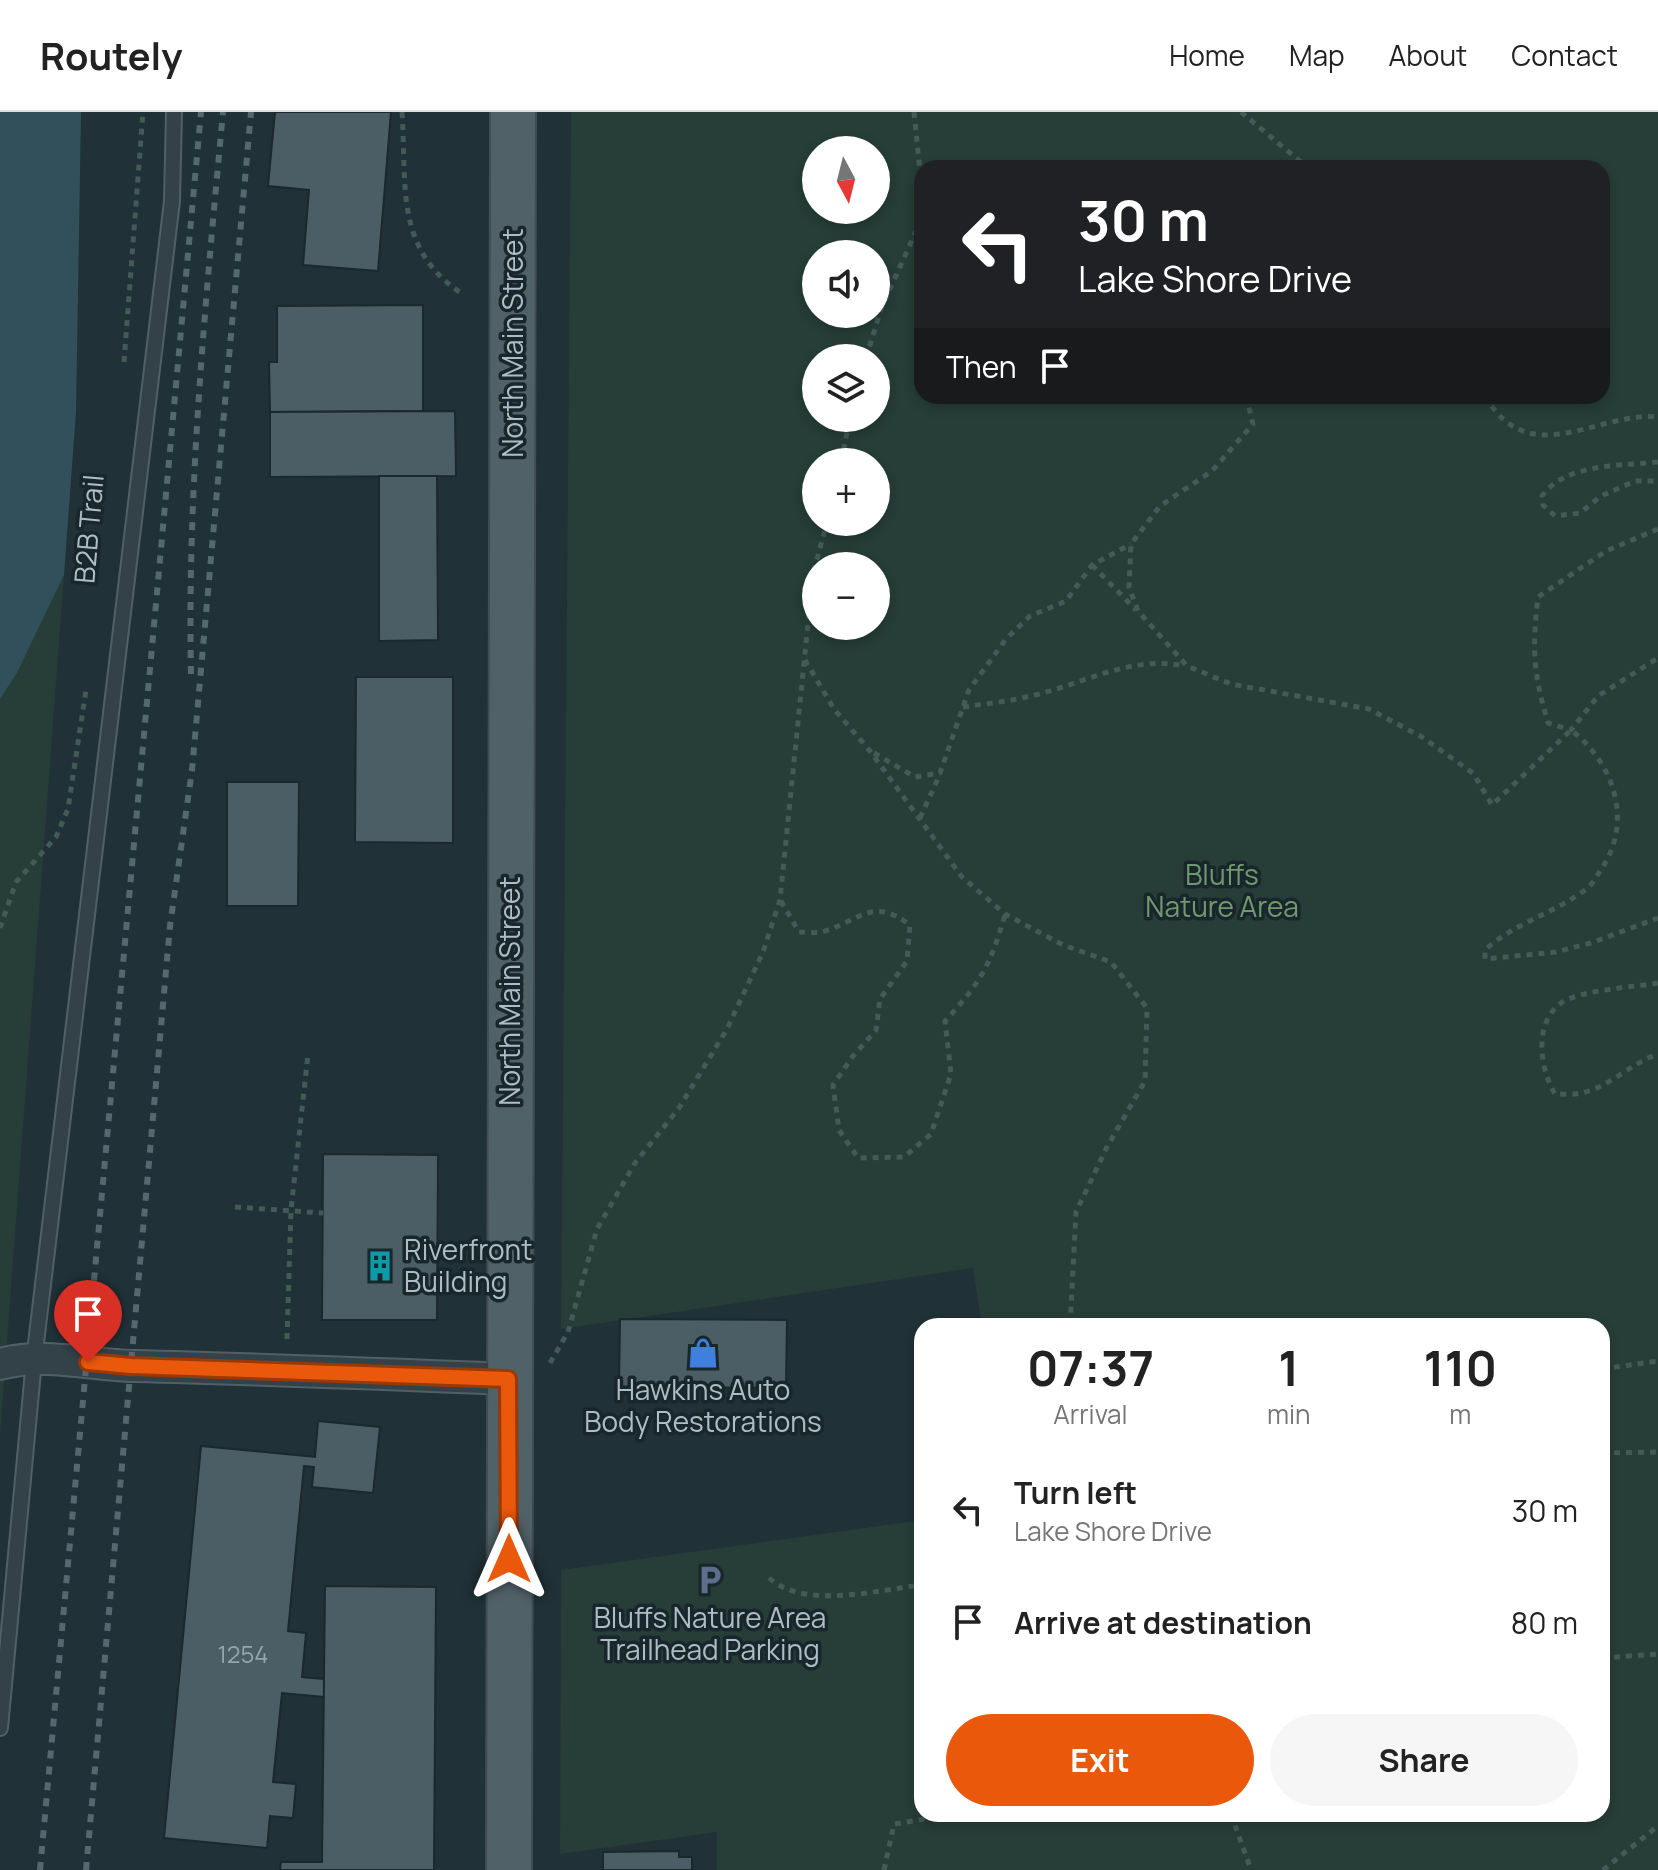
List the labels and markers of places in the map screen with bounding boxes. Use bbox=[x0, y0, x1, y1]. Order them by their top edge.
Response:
place label: Riverfront Building bbox=[404, 1230, 532, 1300]
building icon: Riverfront Building bbox=[363, 1249, 397, 1283]
pin bbox=[54, 1280, 122, 1362]
shop icon: Hawkins Auto Body Restorations bbox=[686, 1336, 720, 1370]
place label: Hawkins Auto Body Restorations bbox=[584, 1370, 822, 1440]
parking icon: Bluffs Nature Area Trailhead Parking bbox=[693, 1563, 727, 1597]
place label: Bluffs Nature Area Trailhead Parking bbox=[594, 1598, 826, 1668]

